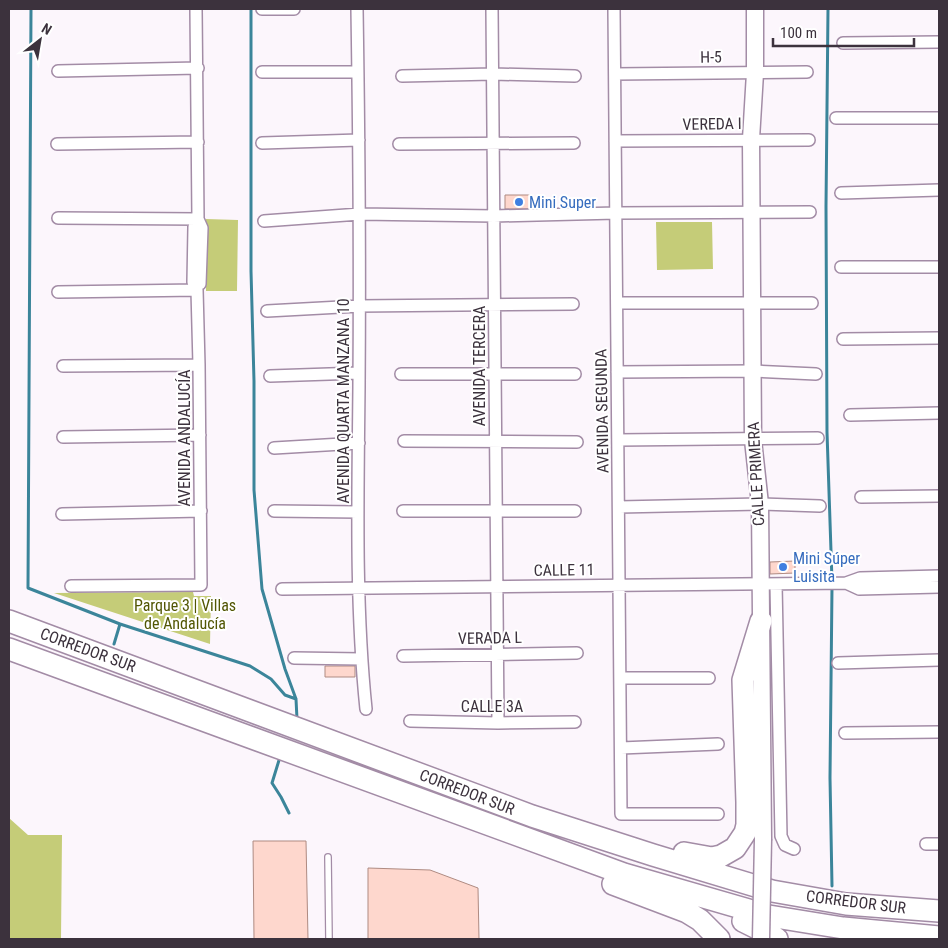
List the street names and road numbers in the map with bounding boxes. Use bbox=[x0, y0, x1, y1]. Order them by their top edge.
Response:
street label: H-5 bbox=[700, 47, 722, 67]
street label: VEREDA I bbox=[682, 114, 742, 134]
street label: AVENIDA QUARTA MANZANA 10 bbox=[334, 298, 353, 504]
street label: AVENIDA TERCERA bbox=[470, 306, 489, 426]
street label: AVENIDA SEGUNDA bbox=[591, 349, 613, 473]
street label: AVENIDA ANDALUCÍA bbox=[175, 369, 194, 507]
street label: CALLE PRIMERA bbox=[744, 421, 768, 527]
street label: CALLE 11 bbox=[533, 560, 595, 580]
street label: CORREDOR SUR bbox=[38, 624, 139, 676]
street label: VERADA L bbox=[458, 628, 523, 648]
street label: CALLE 3A bbox=[461, 697, 523, 716]
street label: CORREDOR SUR bbox=[417, 765, 518, 819]
street label: CORREDOR SUR bbox=[805, 886, 907, 918]

